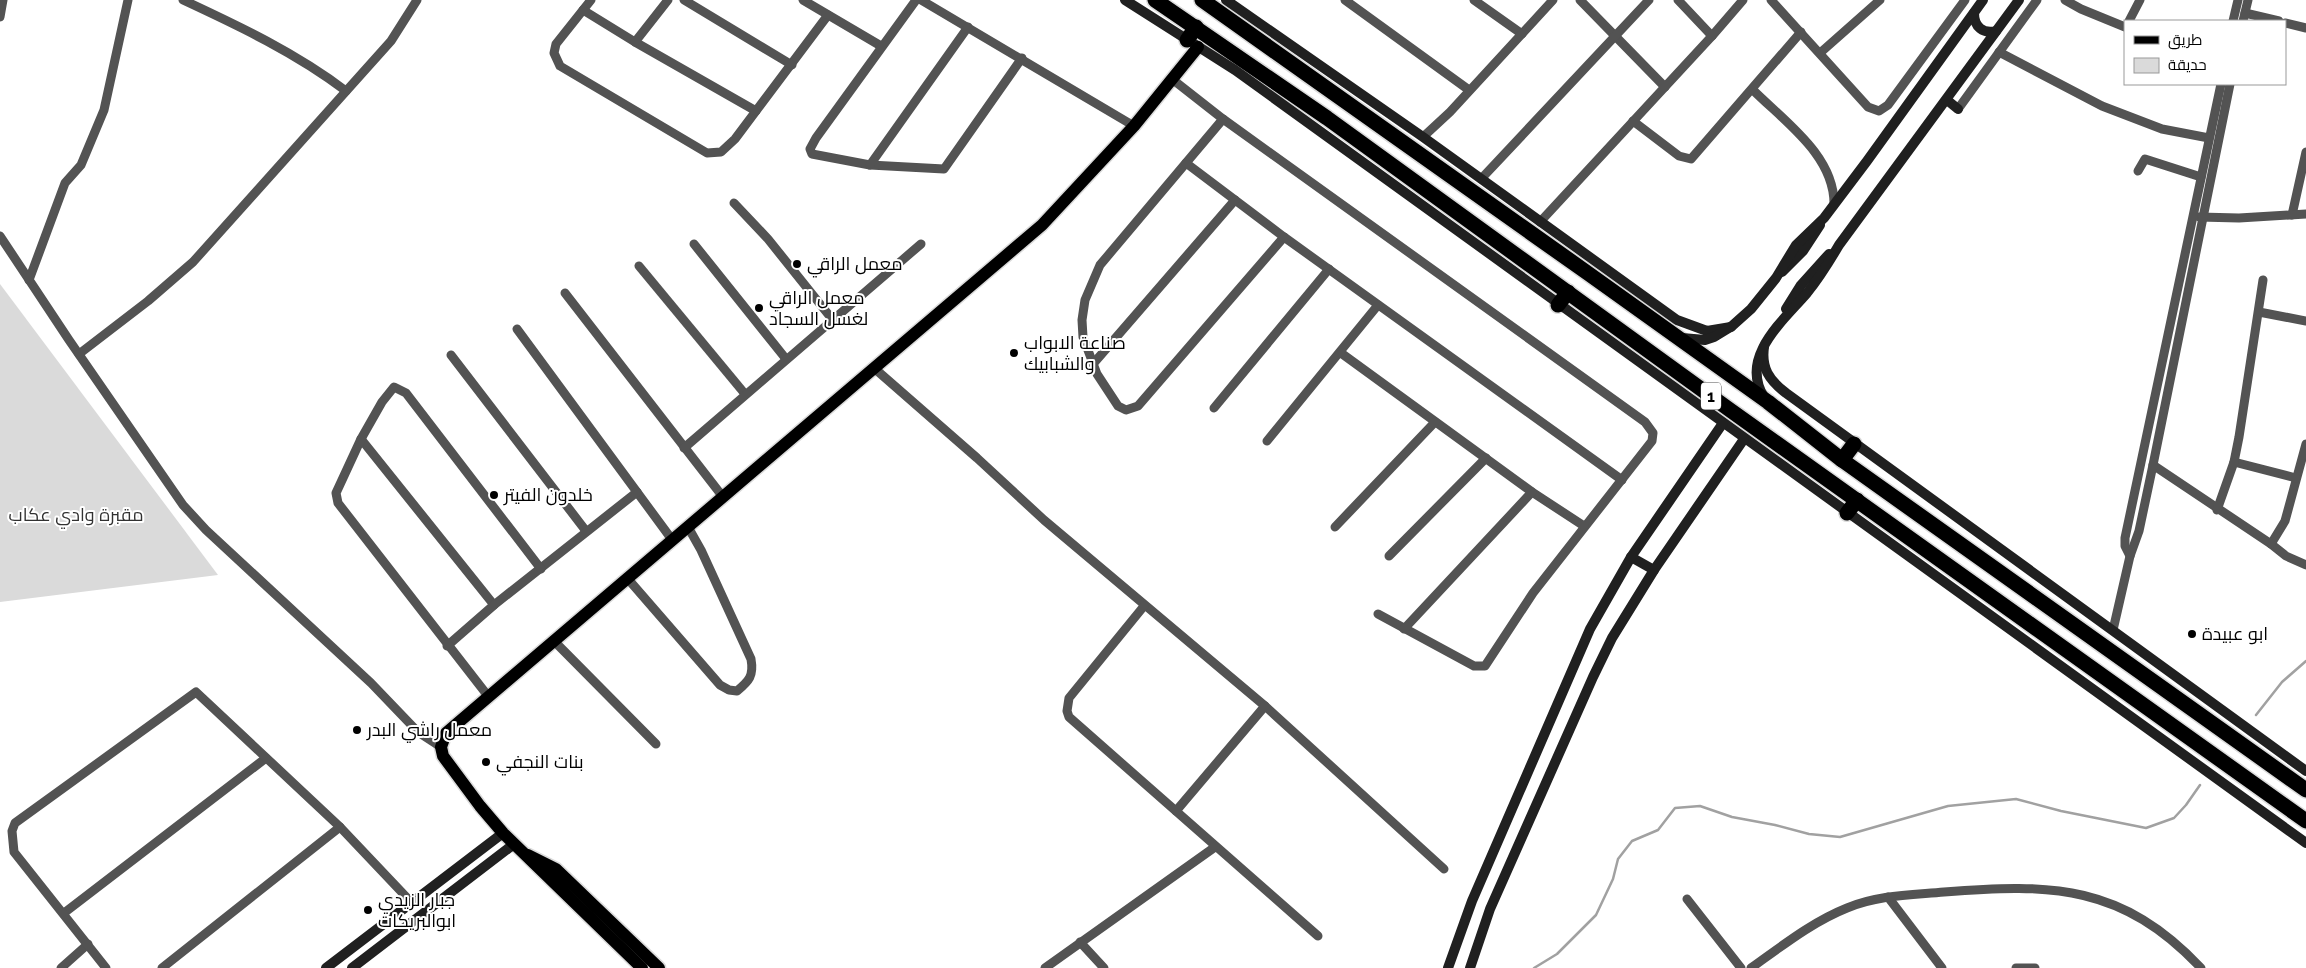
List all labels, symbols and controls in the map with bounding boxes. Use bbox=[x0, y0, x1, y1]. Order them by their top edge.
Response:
legend bbox=[2124, 20, 2286, 85]
text: طريق bbox=[2168, 31, 2202, 50]
text: حديقة bbox=[2168, 56, 2207, 74]
place label: معمل الراقي bbox=[807, 253, 903, 278]
marker: معمل الراقي bbox=[791, 258, 803, 270]
place label: معمل الراقي لغسل السجاد bbox=[769, 287, 868, 330]
marker: معمل الراقي لغسل السجاد bbox=[753, 302, 765, 314]
place label: صناعة الابواب والشبابيك bbox=[1024, 332, 1126, 375]
marker: صناعة الابواب والشبابيك bbox=[1008, 347, 1020, 359]
road number: 1 bbox=[1701, 382, 1721, 410]
place label: خلدون الفيتر bbox=[503, 484, 593, 506]
marker: خلدون الفيتر bbox=[488, 489, 500, 501]
park label: مقبرة وادي عكاب bbox=[9, 504, 143, 529]
place label: ابو عبيدة bbox=[2202, 623, 2268, 645]
marker: ابو عبيدة bbox=[2186, 628, 2198, 640]
place label: معمل راشي البدر bbox=[366, 719, 492, 743]
marker: معمل راشي البدر bbox=[351, 724, 363, 736]
place label: بنات النجفي bbox=[496, 751, 584, 776]
marker: بنات النجفي bbox=[480, 756, 492, 768]
place label: جبار الزيدي ابوالبريكات bbox=[378, 889, 456, 932]
marker: جبار الزيدي ابوالبريكات bbox=[362, 904, 374, 916]

